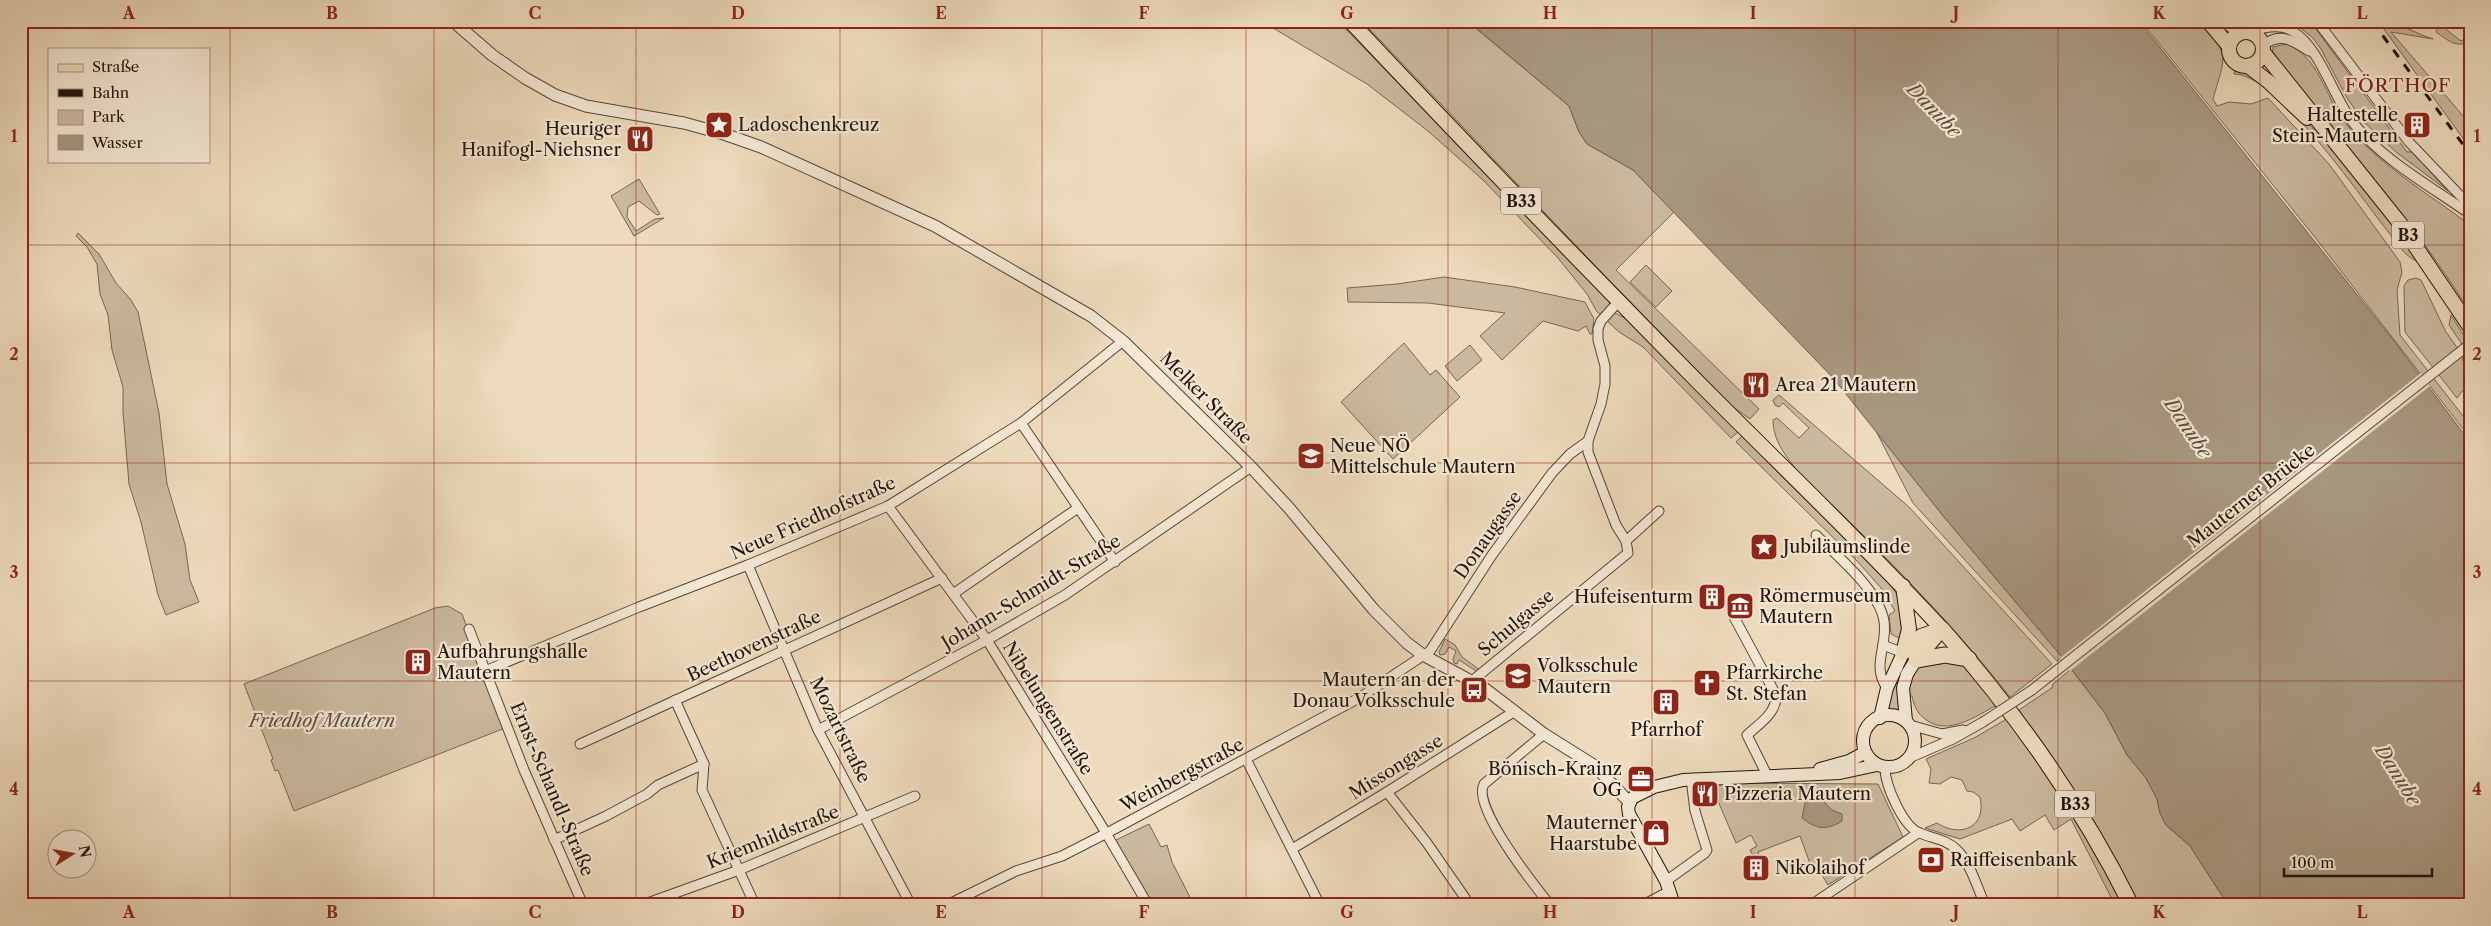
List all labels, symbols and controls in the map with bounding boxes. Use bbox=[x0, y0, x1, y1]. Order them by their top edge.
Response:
text: A bbox=[122, 3, 136, 23]
text: B bbox=[326, 3, 338, 23]
text: C bbox=[529, 3, 541, 23]
text: D bbox=[731, 3, 745, 23]
text: E bbox=[935, 3, 947, 23]
text: F bbox=[1139, 3, 1150, 23]
text: G bbox=[1340, 3, 1354, 23]
text: H bbox=[1543, 3, 1557, 23]
text: I bbox=[1750, 3, 1757, 23]
text: J bbox=[1950, 3, 1959, 23]
text: K bbox=[2153, 3, 2167, 23]
text: L bbox=[2356, 3, 2368, 23]
legend bbox=[48, 48, 210, 162]
text: Straße bbox=[92, 57, 139, 76]
district label: FÖRTHOF bbox=[2345, 74, 2451, 97]
water label: Danube bbox=[1901, 76, 1966, 143]
text: Bahn bbox=[92, 83, 130, 102]
place label: Haltestelle Stein-Mautern bbox=[2272, 104, 2398, 147]
text: Park bbox=[92, 107, 126, 126]
place icon: Ladoschenkreuz bbox=[704, 110, 734, 140]
building icon: Haltestelle Stein-Mautern bbox=[2402, 110, 2432, 140]
place label: Ladoschenkreuz bbox=[738, 114, 879, 136]
place label: Heuriger Hanifogl-Niehsner bbox=[461, 118, 621, 161]
restaurant icon: Heuriger Hanifogl-Niehsner bbox=[625, 124, 655, 154]
text: 1 bbox=[10, 126, 18, 146]
text: 1 bbox=[2473, 126, 2481, 146]
text: Wasser bbox=[91, 133, 143, 152]
road number: B33 bbox=[1501, 188, 1541, 215]
road number: B3 bbox=[2392, 222, 2424, 248]
text: 2 bbox=[9, 344, 19, 364]
text: 2 bbox=[2472, 344, 2482, 364]
street label: Melker Straße bbox=[1155, 347, 1257, 449]
restaurant icon: Area 21 Mautern bbox=[1741, 370, 1771, 400]
place label: Area 21 Mautern bbox=[1774, 374, 1916, 396]
water label: Danube bbox=[2158, 392, 2217, 463]
place label: Neue NÖ Mittelschule Mautern bbox=[1330, 434, 1516, 478]
street label: Mauterner Brücke bbox=[2183, 439, 2319, 553]
school or university icon: Neue NÖ Mittelschule Mautern bbox=[1296, 441, 1326, 471]
street label: Neue Friedhofstraße bbox=[727, 472, 899, 564]
street label: Donaugasse bbox=[1450, 487, 1526, 583]
street label: Johann-Schmidt-Straße bbox=[935, 530, 1124, 656]
place icon: Jubiläumslinde bbox=[1749, 532, 1779, 562]
place label: Jubiläumslinde bbox=[1780, 536, 1910, 558]
text: 3 bbox=[9, 562, 19, 582]
text: 3 bbox=[2472, 562, 2482, 582]
building icon: Hufeisenturm bbox=[1697, 582, 1727, 612]
street label: Schulgasse bbox=[1473, 585, 1559, 661]
place label: Römermuseum Mautern bbox=[1759, 585, 1891, 628]
place label: Hufeisenturm bbox=[1574, 586, 1693, 608]
museum icon: Römermuseum Mautern bbox=[1725, 591, 1755, 621]
street label: Beethovenstraße bbox=[684, 605, 824, 687]
street label: Nibelungenstraße bbox=[998, 637, 1098, 779]
place label: Aufbahrungshalle Mautern bbox=[436, 641, 588, 684]
building icon: Aufbahrungshalle Mautern bbox=[403, 647, 433, 677]
place label: Volksschule Mautern bbox=[1536, 655, 1638, 698]
school or university icon: Volksschule Mautern bbox=[1503, 661, 1533, 691]
place label: Pfarrkirche St. Stefan bbox=[1726, 662, 1823, 705]
church icon: Pfarrkirche St. Stefan bbox=[1692, 668, 1722, 698]
place label: Mautern an der Donau Volksschule bbox=[1292, 669, 1455, 712]
street label: Mozartstraße bbox=[805, 673, 875, 787]
bus stop icon: Mautern an der Donau Volksschule bbox=[1459, 675, 1489, 705]
building icon: Pfarrhof bbox=[1651, 687, 1681, 717]
street label: Ernst-Schandl-Straße bbox=[505, 699, 599, 879]
park label: Friedhof Mautern bbox=[247, 710, 395, 732]
place label: Pfarrhof bbox=[1630, 719, 1704, 741]
street label: Missongasse bbox=[1345, 729, 1447, 805]
street label: Weinbergstraße bbox=[1116, 733, 1247, 817]
water label: Danube bbox=[2369, 738, 2426, 811]
place label: Bönisch-Krainz OG bbox=[1488, 758, 1622, 801]
office icon: Bönisch-Krainz OG bbox=[1626, 764, 1656, 794]
text: 4 bbox=[9, 779, 19, 799]
restaurant icon: Pizzeria Mautern bbox=[1690, 779, 1720, 809]
text: 4 bbox=[2472, 779, 2482, 799]
place label: Pizzeria Mautern bbox=[1724, 783, 1871, 805]
road number: B33 bbox=[2055, 791, 2095, 818]
street label: Kriemhildstraße bbox=[704, 800, 842, 874]
place label: Mauterner Haarstube bbox=[1545, 812, 1637, 855]
shop icon: Mauterner Haarstube bbox=[1641, 818, 1671, 848]
north arrow bbox=[48, 828, 98, 878]
text: N bbox=[75, 844, 95, 859]
bank icon: Raiffeisenbank bbox=[1916, 845, 1946, 875]
scale bar bbox=[2284, 846, 2431, 878]
place label: Raiffeisenbank bbox=[1950, 849, 2079, 871]
building icon: Nikolaihof bbox=[1741, 853, 1771, 883]
text: 100 m bbox=[2291, 853, 2334, 872]
place label: Nikolaihof bbox=[1775, 857, 1868, 879]
text: A bbox=[122, 902, 136, 922]
text: B bbox=[326, 902, 338, 922]
text: C bbox=[529, 902, 541, 922]
text: D bbox=[731, 902, 745, 922]
text: E bbox=[935, 902, 947, 922]
text: F bbox=[1139, 902, 1150, 922]
text: G bbox=[1340, 902, 1354, 922]
text: H bbox=[1543, 902, 1557, 922]
text: I bbox=[1750, 902, 1757, 922]
text: J bbox=[1950, 902, 1959, 922]
text: K bbox=[2153, 902, 2167, 922]
text: L bbox=[2356, 902, 2368, 922]

